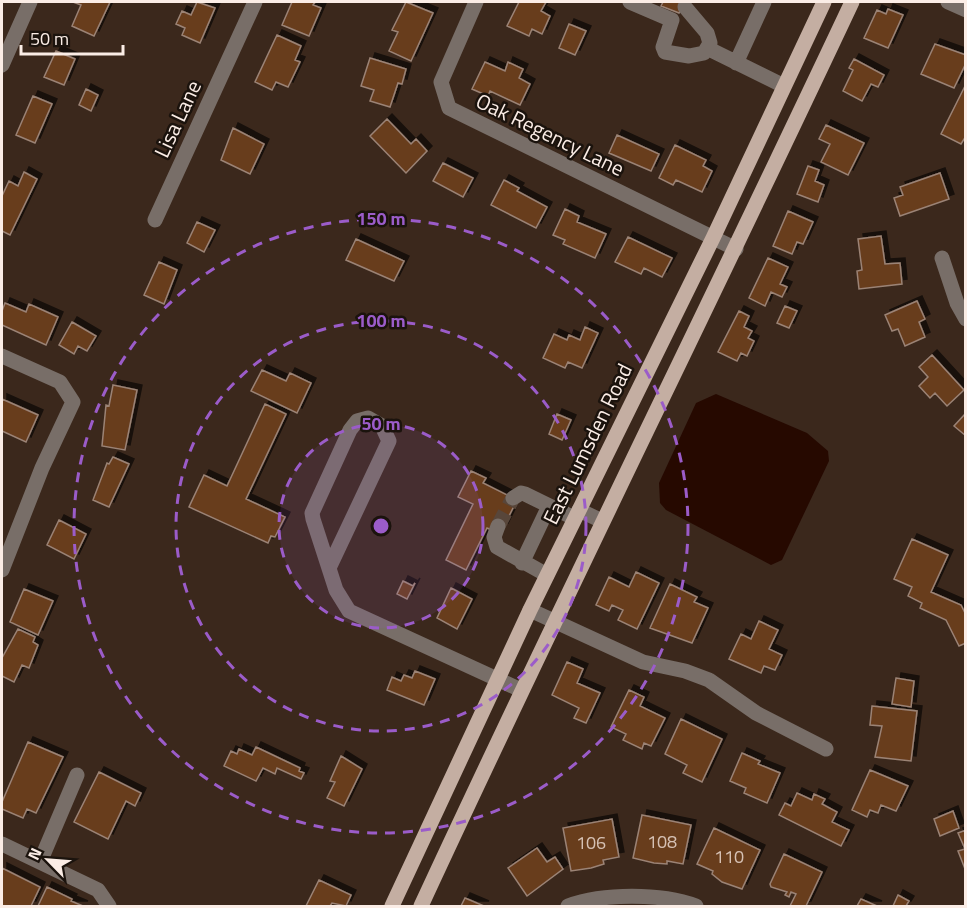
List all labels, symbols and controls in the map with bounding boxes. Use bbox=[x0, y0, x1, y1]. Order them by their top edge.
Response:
scale bar bbox=[21, 18, 123, 56]
text: 50 m bbox=[30, 25, 69, 52]
street label: Lisa Lane bbox=[145, 75, 209, 163]
street label: Oak Regency Lane bbox=[471, 84, 630, 184]
text: 150 m bbox=[356, 205, 406, 232]
text: 100 m bbox=[356, 307, 406, 334]
street label: East Lumsden Road bbox=[534, 358, 640, 529]
text: 50 m bbox=[361, 410, 401, 437]
centre of rings bbox=[371, 516, 391, 536]
house number: 108 bbox=[647, 828, 677, 855]
house number: 106 bbox=[576, 829, 606, 856]
north arrow bbox=[18, 830, 78, 890]
house number: 110 bbox=[714, 843, 744, 870]
text: N bbox=[21, 844, 48, 864]

